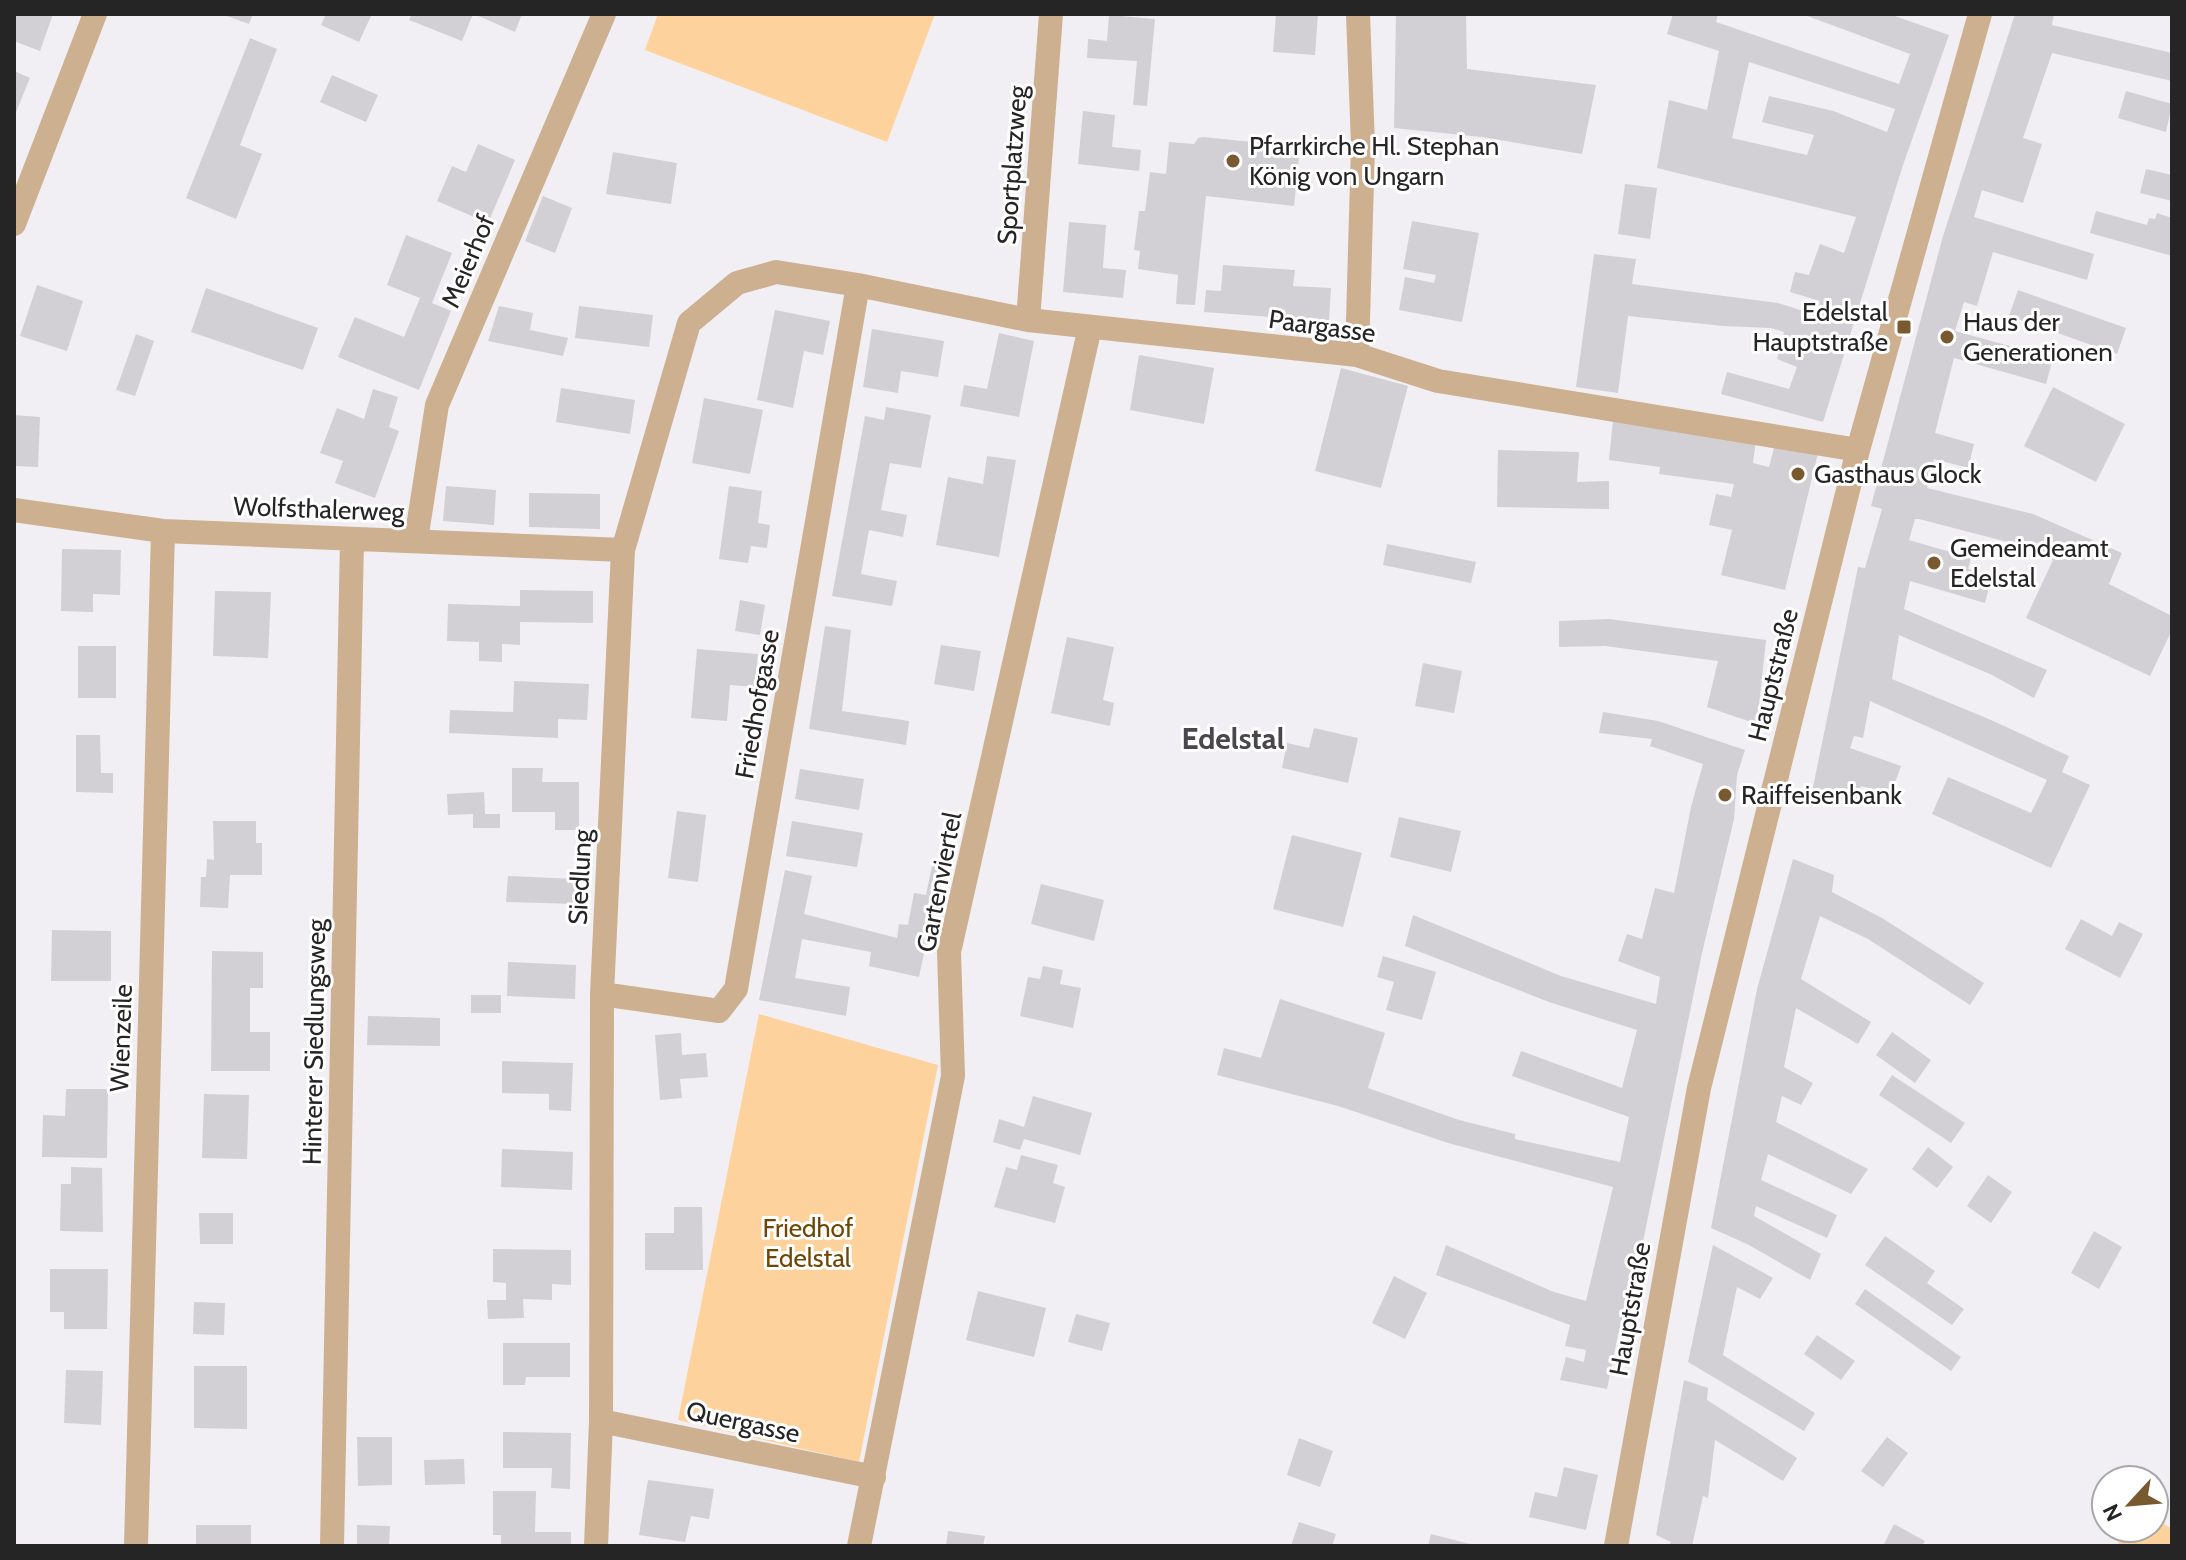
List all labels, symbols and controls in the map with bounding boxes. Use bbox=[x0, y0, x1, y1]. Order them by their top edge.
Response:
street label: Sportplatzweg bbox=[990, 83, 1034, 246]
place label: Pfarrkirche Hl. Stephan König von Ungarn bbox=[1249, 130, 1499, 192]
marker: Pfarrkirche Hl. Stephan König von Ungarn bbox=[1224, 152, 1242, 170]
street label: Meierhof bbox=[434, 209, 502, 312]
place label: Edelstal Hauptstraße bbox=[1753, 296, 1888, 358]
street label: Paargasse bbox=[1266, 303, 1378, 349]
place label: Haus der Generationen bbox=[1963, 306, 2113, 368]
marker: Edelstal Hauptstraße bbox=[1895, 318, 1913, 336]
marker: Haus der Generationen bbox=[1938, 328, 1956, 346]
place label: Gasthaus Glock bbox=[1814, 458, 1982, 490]
marker: Gasthaus Glock bbox=[1789, 465, 1807, 483]
street label: Wolfsthalerweg bbox=[233, 490, 406, 528]
place label: Gemeindeamt Edelstal bbox=[1950, 532, 2109, 594]
marker: Gemeindeamt Edelstal bbox=[1925, 554, 1943, 572]
street label: Hauptstraße bbox=[1741, 605, 1805, 745]
street label: Friedhofgasse bbox=[728, 627, 786, 781]
district label: Edelstal bbox=[1181, 720, 1285, 757]
place label: Raiffeisenbank bbox=[1741, 779, 1902, 811]
marker: Raiffeisenbank bbox=[1716, 786, 1734, 804]
street label: Gartenviertel bbox=[910, 809, 968, 955]
street label: Siedlung bbox=[562, 827, 599, 926]
street label: Hinterer Siedlungsweg bbox=[296, 917, 332, 1165]
street label: Wienzeile bbox=[103, 984, 139, 1092]
park label: Friedhof Edelstal bbox=[763, 1212, 854, 1274]
street label: Hauptstraße bbox=[1602, 1240, 1658, 1378]
street label: Quergasse bbox=[683, 1394, 803, 1450]
north arrow bbox=[2090, 1464, 2170, 1544]
text: N bbox=[2097, 1500, 2128, 1525]

